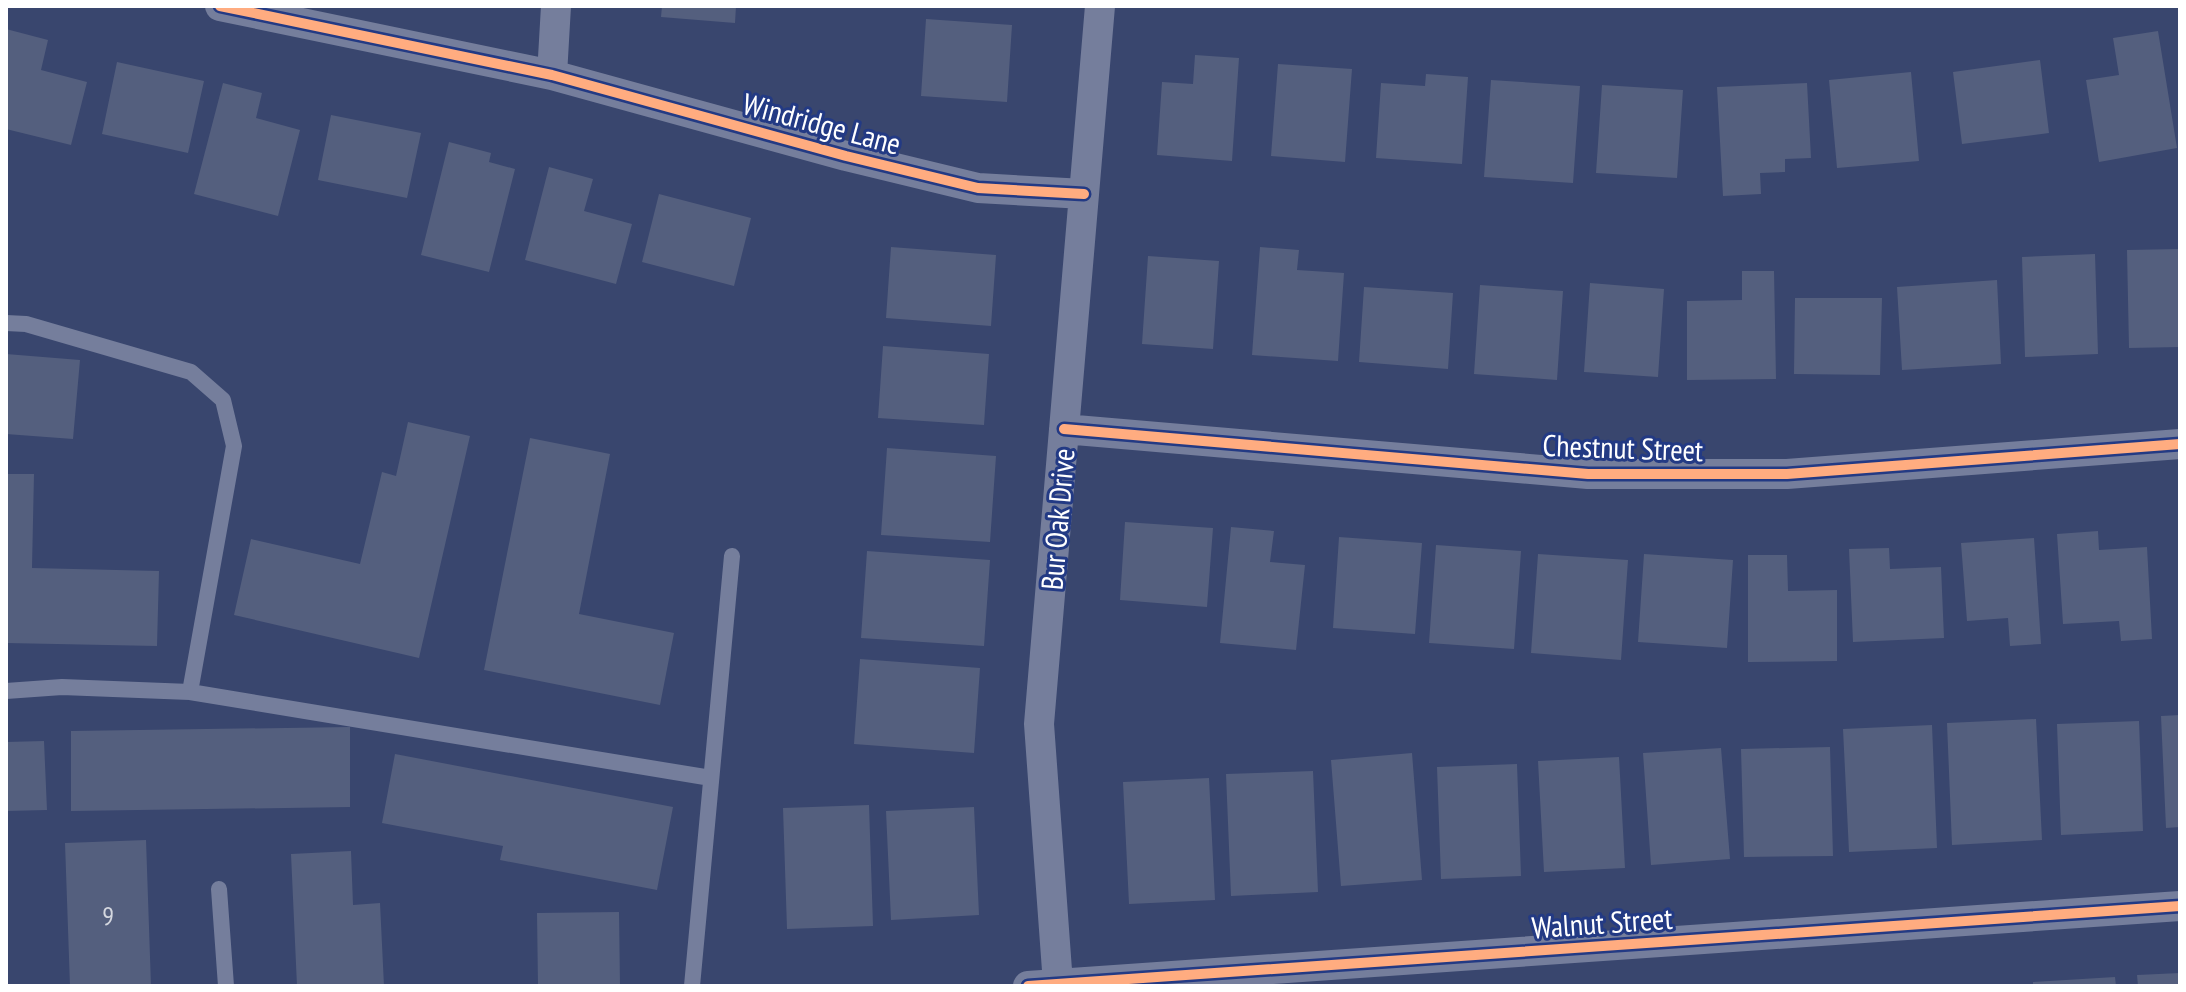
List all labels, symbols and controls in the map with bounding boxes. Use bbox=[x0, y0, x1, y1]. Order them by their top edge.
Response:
street label: Windridge Lane bbox=[739, 83, 905, 163]
street label: Chestnut Street bbox=[1542, 425, 1705, 469]
street label: Bur Oak Drive bbox=[1031, 447, 1083, 591]
street label: Walnut Street bbox=[1530, 898, 1674, 946]
house number: 9 bbox=[102, 899, 114, 932]

